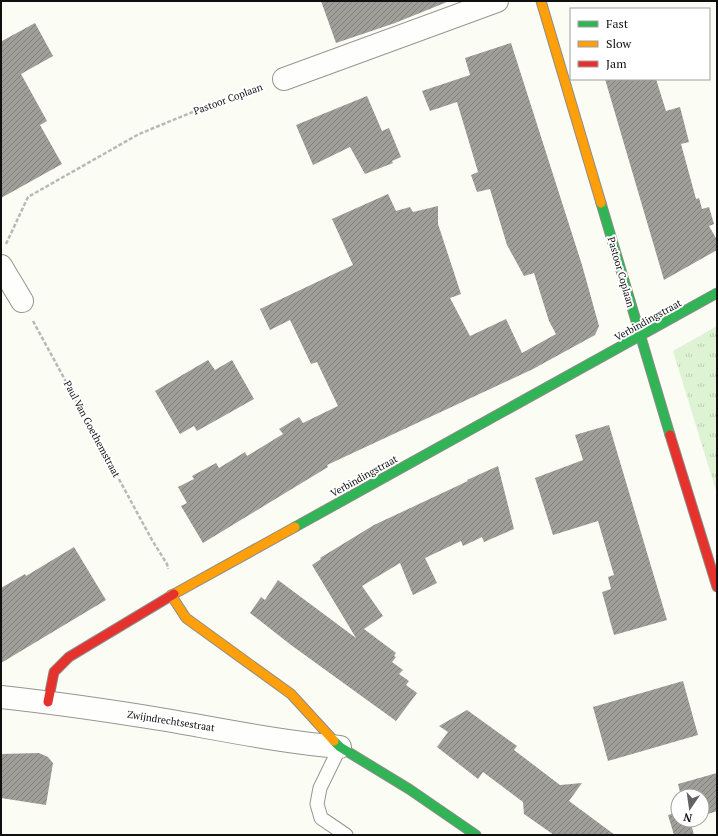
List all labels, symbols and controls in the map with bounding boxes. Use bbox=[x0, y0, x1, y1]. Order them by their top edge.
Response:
legend bbox=[570, 8, 710, 80]
text: Fast bbox=[606, 16, 629, 31]
text: Slow bbox=[606, 36, 632, 51]
text: Jam bbox=[606, 56, 627, 71]
street label: Pastoor Coplaan bbox=[192, 80, 264, 118]
street label: Pastoor Coplaan bbox=[605, 235, 637, 309]
street label: Verbindingstraat bbox=[612, 296, 684, 344]
street label: Paul Van Goethemstraat bbox=[61, 378, 123, 480]
street label: Verbindingstraat bbox=[328, 452, 400, 500]
street label: Zwijndrechtsestraat bbox=[126, 708, 216, 734]
north arrow bbox=[670, 788, 710, 828]
text: N bbox=[681, 810, 693, 826]

